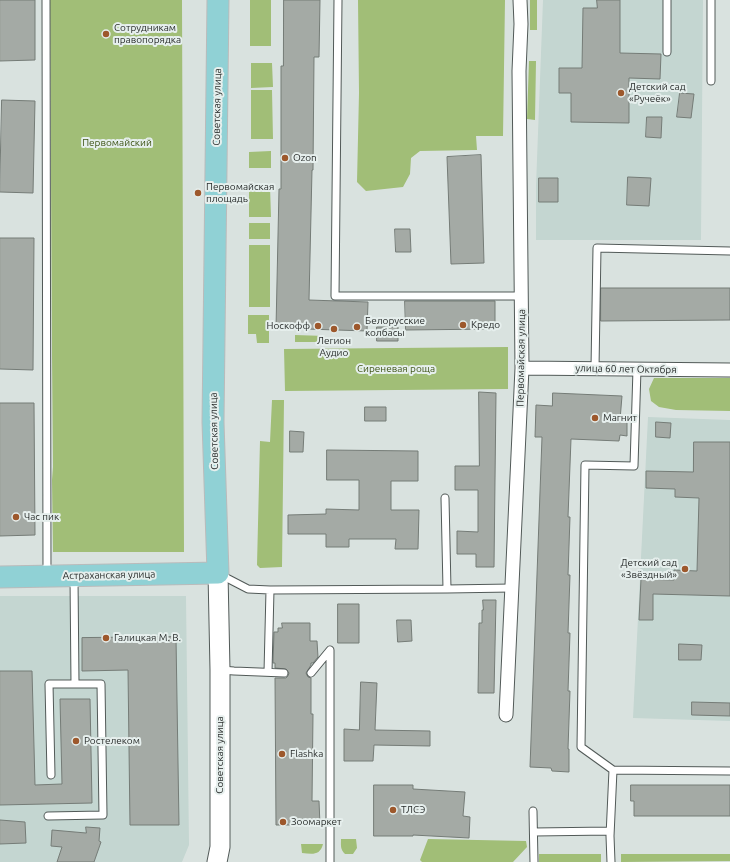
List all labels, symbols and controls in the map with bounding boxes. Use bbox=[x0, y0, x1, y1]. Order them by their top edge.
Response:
place label: Сотрудникам правопорядка bbox=[114, 22, 181, 46]
marker: Сотрудникам правопорядка bbox=[101, 29, 111, 39]
street label: Советская улица bbox=[210, 68, 224, 146]
place label: Детский сад «Ручеёк» bbox=[629, 81, 686, 104]
marker: Детский сад «Ручеёк» bbox=[616, 88, 626, 98]
park label: Первомайский bbox=[82, 137, 152, 149]
place label: Ozon bbox=[293, 152, 317, 164]
marker: Ozon bbox=[280, 153, 290, 163]
place label: Первомайская площадь bbox=[206, 181, 274, 204]
marker: Первомайская площадь bbox=[193, 188, 203, 198]
street label: Первомайская улица bbox=[514, 309, 528, 407]
place label: Белорусские колбасы bbox=[365, 315, 425, 338]
place label: Кредо bbox=[471, 319, 500, 331]
place label: Носкофф bbox=[267, 320, 310, 332]
marker: Кредо bbox=[458, 320, 468, 330]
marker: Носкофф bbox=[313, 321, 323, 331]
marker: Белорусские колбасы bbox=[352, 322, 362, 332]
marker: Легион Аудио bbox=[329, 324, 339, 334]
place label: Легион Аудио bbox=[317, 335, 351, 358]
street label: улица 60 лет Октября bbox=[575, 362, 677, 376]
park label: Сиреневая роща bbox=[357, 363, 435, 375]
street label: Советская улица bbox=[207, 392, 221, 470]
place label: Магнит bbox=[603, 412, 637, 424]
marker: Магнит bbox=[590, 413, 600, 423]
place label: Час пик bbox=[24, 511, 59, 523]
marker: Час пик bbox=[11, 512, 21, 522]
place label: Детский сад «Звёздный» bbox=[620, 557, 677, 580]
marker: Детский сад «Звёздный» bbox=[680, 564, 690, 574]
street label: Астраханская улица bbox=[63, 568, 155, 582]
place label: Галицкая М. В. bbox=[114, 632, 181, 644]
marker: Галицкая М. В. bbox=[101, 633, 111, 643]
street label: Советская улица bbox=[214, 716, 226, 794]
place label: Ростелеком bbox=[84, 735, 140, 747]
marker: Ростелеком bbox=[71, 736, 81, 746]
place label: Flashka bbox=[290, 748, 323, 760]
marker: Flashka bbox=[277, 749, 287, 759]
place label: ТЛСЭ bbox=[401, 804, 425, 816]
marker: ТЛСЭ bbox=[388, 805, 398, 815]
place label: Зоомаркет bbox=[291, 816, 342, 828]
marker: Зоомаркет bbox=[278, 817, 288, 827]

